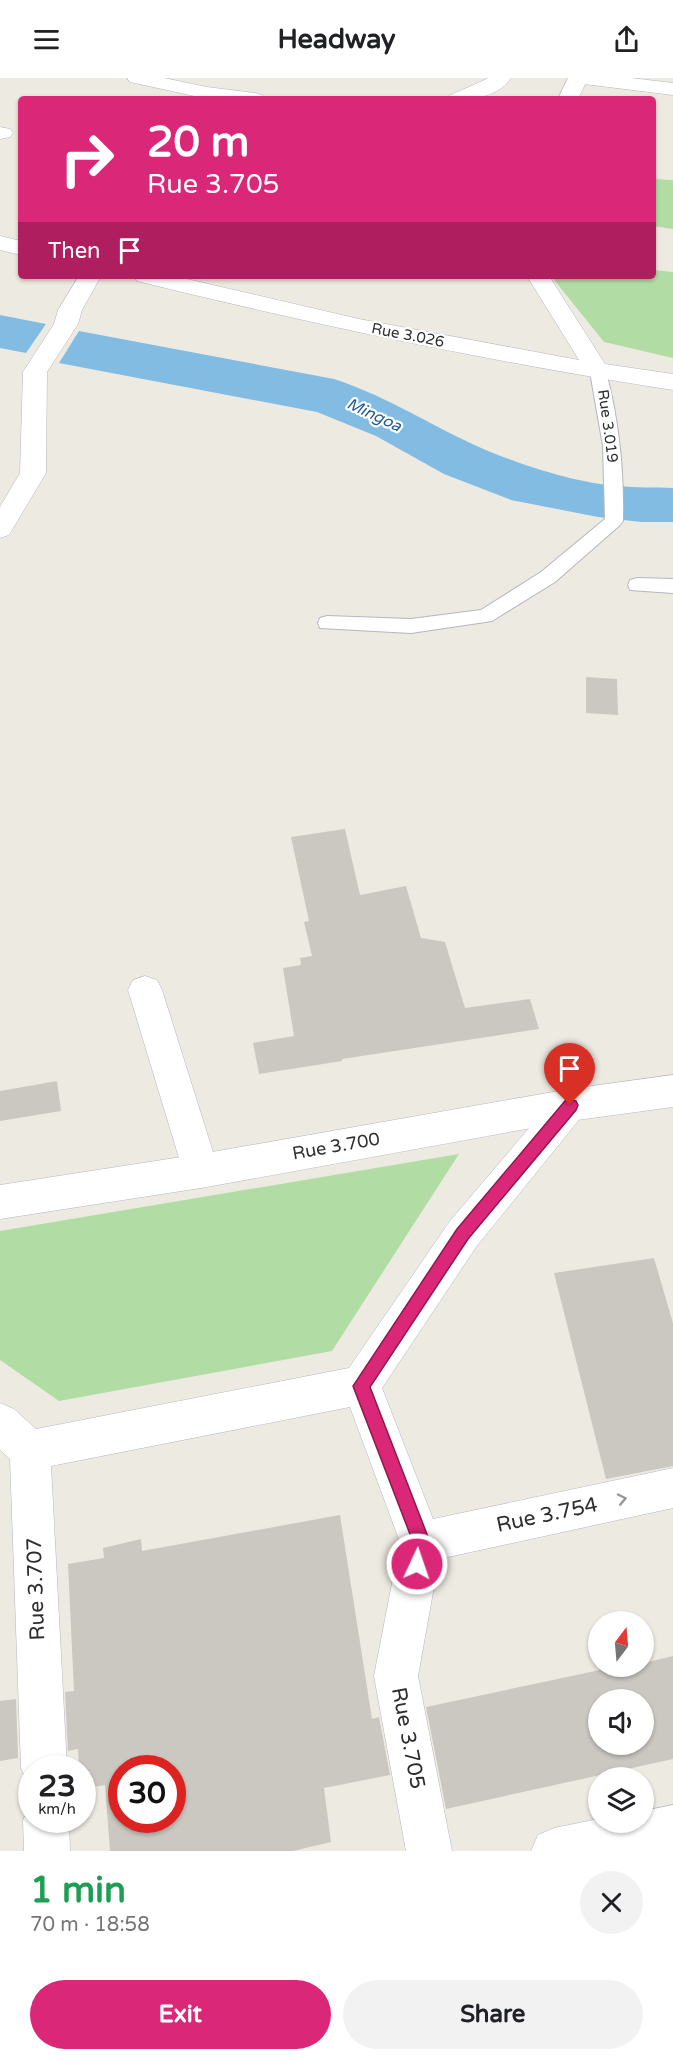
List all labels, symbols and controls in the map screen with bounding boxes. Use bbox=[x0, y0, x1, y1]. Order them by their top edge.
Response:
icon: menu bbox=[30, 23, 63, 56]
text: Headway bbox=[277, 23, 396, 56]
icon: share bbox=[610, 23, 643, 56]
text: 20 m bbox=[147, 117, 249, 168]
icon: right bbox=[48, 120, 126, 198]
text: Rue 3.705 bbox=[147, 168, 280, 201]
icon: arrive bbox=[113, 234, 146, 267]
text: Then bbox=[48, 238, 101, 264]
street label: Rue 3.026 bbox=[370, 319, 446, 351]
street label: Rue 3.019 bbox=[594, 388, 622, 464]
water label: Mingoa bbox=[344, 394, 405, 437]
pin bbox=[544, 1043, 595, 1105]
icon: arrive bbox=[553, 1052, 586, 1085]
street label: Rue 3.700 bbox=[291, 1127, 381, 1165]
street label: Rue 3.754 bbox=[494, 1492, 600, 1538]
one-way arrow bbox=[617, 1493, 627, 1506]
position arrow bbox=[385, 1532, 449, 1596]
street label: Rue 3.707 bbox=[22, 1537, 50, 1641]
north arrow bbox=[588, 1611, 654, 1677]
map controls bbox=[588, 1611, 654, 1833]
street label: Rue 3.705 bbox=[386, 1685, 430, 1791]
button: sound bbox=[588, 1689, 654, 1755]
speed limit sign: 30 bbox=[108, 1755, 186, 1833]
button: layers bbox=[588, 1767, 654, 1833]
text: 23 bbox=[38, 1768, 76, 1805]
text: km/h bbox=[38, 1800, 76, 1818]
text: 1 min bbox=[30, 1869, 126, 1912]
button: close bbox=[580, 1871, 643, 1934]
text: 70 m · 18:58 bbox=[30, 1913, 150, 1937]
button: Exit bbox=[30, 1980, 331, 2049]
button: Share bbox=[343, 1980, 643, 2049]

